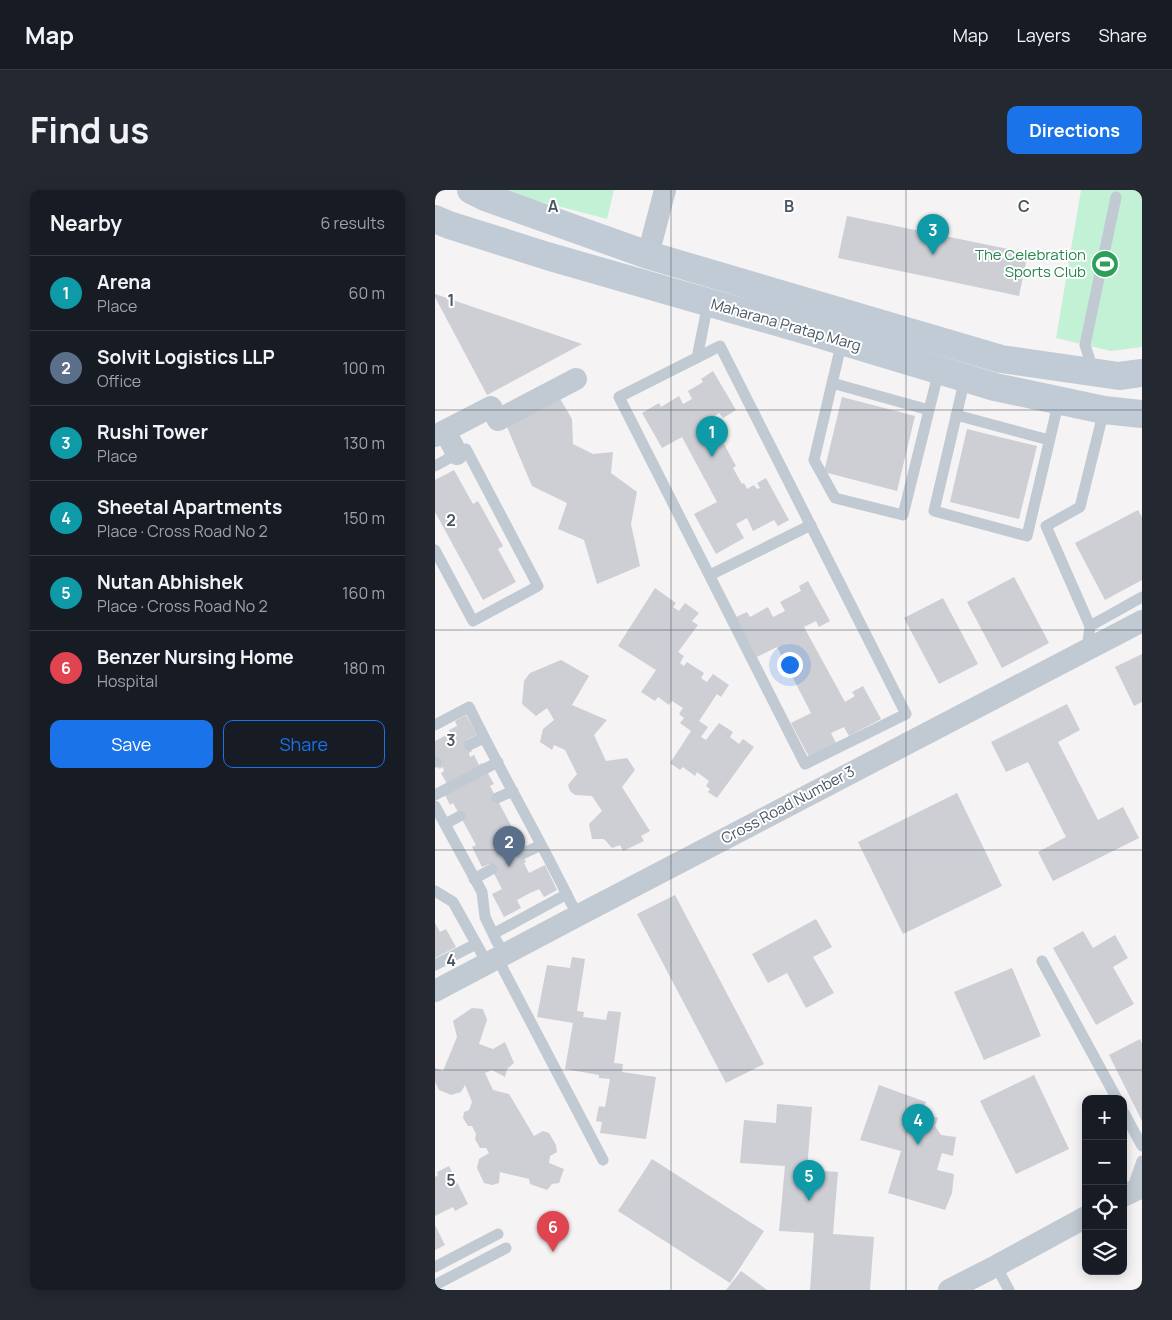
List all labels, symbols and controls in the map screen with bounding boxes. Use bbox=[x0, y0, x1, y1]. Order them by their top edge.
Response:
text: Map bbox=[25, 18, 74, 51]
text: Map bbox=[953, 23, 988, 47]
text: Layers bbox=[1016, 23, 1070, 47]
text: Share bbox=[1098, 23, 1147, 47]
text: Find us bbox=[30, 106, 149, 154]
button: Directions bbox=[1007, 106, 1142, 154]
text: A bbox=[548, 195, 559, 217]
text: B bbox=[784, 195, 794, 217]
text: C bbox=[1018, 195, 1030, 217]
text: Nearby bbox=[50, 209, 122, 237]
text: 6 results bbox=[320, 212, 385, 234]
pin: 3 bbox=[917, 214, 949, 255]
place label: The Celebration Sports Club bbox=[975, 244, 1086, 282]
sports icon: The Celebration Sports Club bbox=[1090, 249, 1120, 279]
text: Arena bbox=[97, 269, 151, 295]
text: 1 bbox=[62, 282, 70, 304]
text: 60 m bbox=[349, 282, 385, 304]
text: 1 bbox=[447, 289, 455, 311]
street label: Maharana Pratap Marg bbox=[708, 293, 864, 356]
text: Place bbox=[97, 295, 137, 317]
text: Solvit Logistics LLP bbox=[97, 344, 275, 370]
text: 2 bbox=[61, 357, 71, 379]
text: 100 m bbox=[342, 357, 385, 379]
text: Office bbox=[97, 370, 141, 392]
pin: 1 bbox=[696, 416, 728, 457]
text: Rushi Tower bbox=[97, 419, 208, 445]
text: 3 bbox=[61, 432, 71, 454]
text: 130 m bbox=[343, 432, 385, 454]
text: Place bbox=[97, 445, 137, 467]
text: Sheetal Apartments bbox=[97, 494, 282, 520]
text: 4 bbox=[61, 507, 71, 529]
text: 150 m bbox=[343, 507, 385, 529]
text: 2 bbox=[446, 509, 456, 531]
text: Place · Cross Road No 2 bbox=[97, 520, 268, 542]
text: Nutan Abhishek bbox=[97, 569, 243, 595]
text: 5 bbox=[61, 582, 71, 604]
text: 160 m bbox=[342, 582, 385, 604]
text: Place · Cross Road No 2 bbox=[97, 595, 268, 617]
text: Benzer Nursing Home bbox=[97, 644, 294, 670]
your location bbox=[777, 652, 803, 678]
text: 6 bbox=[61, 657, 71, 679]
text: 180 m bbox=[343, 657, 385, 679]
text: Hospital bbox=[97, 670, 158, 692]
button: Save bbox=[50, 720, 213, 768]
button: Share bbox=[223, 720, 385, 768]
text: 3 bbox=[446, 729, 456, 751]
street label: Cross Road Number 3 bbox=[717, 760, 858, 849]
pin: 2 bbox=[493, 826, 525, 867]
text: 4 bbox=[446, 949, 456, 971]
map controls bbox=[1082, 1095, 1127, 1275]
button: + bbox=[1082, 1095, 1127, 1140]
pin: 4 bbox=[902, 1104, 934, 1145]
button: − bbox=[1082, 1140, 1127, 1185]
pin: 5 bbox=[793, 1160, 825, 1201]
text: 5 bbox=[446, 1169, 456, 1191]
button: locate bbox=[1082, 1185, 1127, 1230]
pin: 6 bbox=[537, 1211, 569, 1252]
button: layers bbox=[1082, 1230, 1127, 1275]

